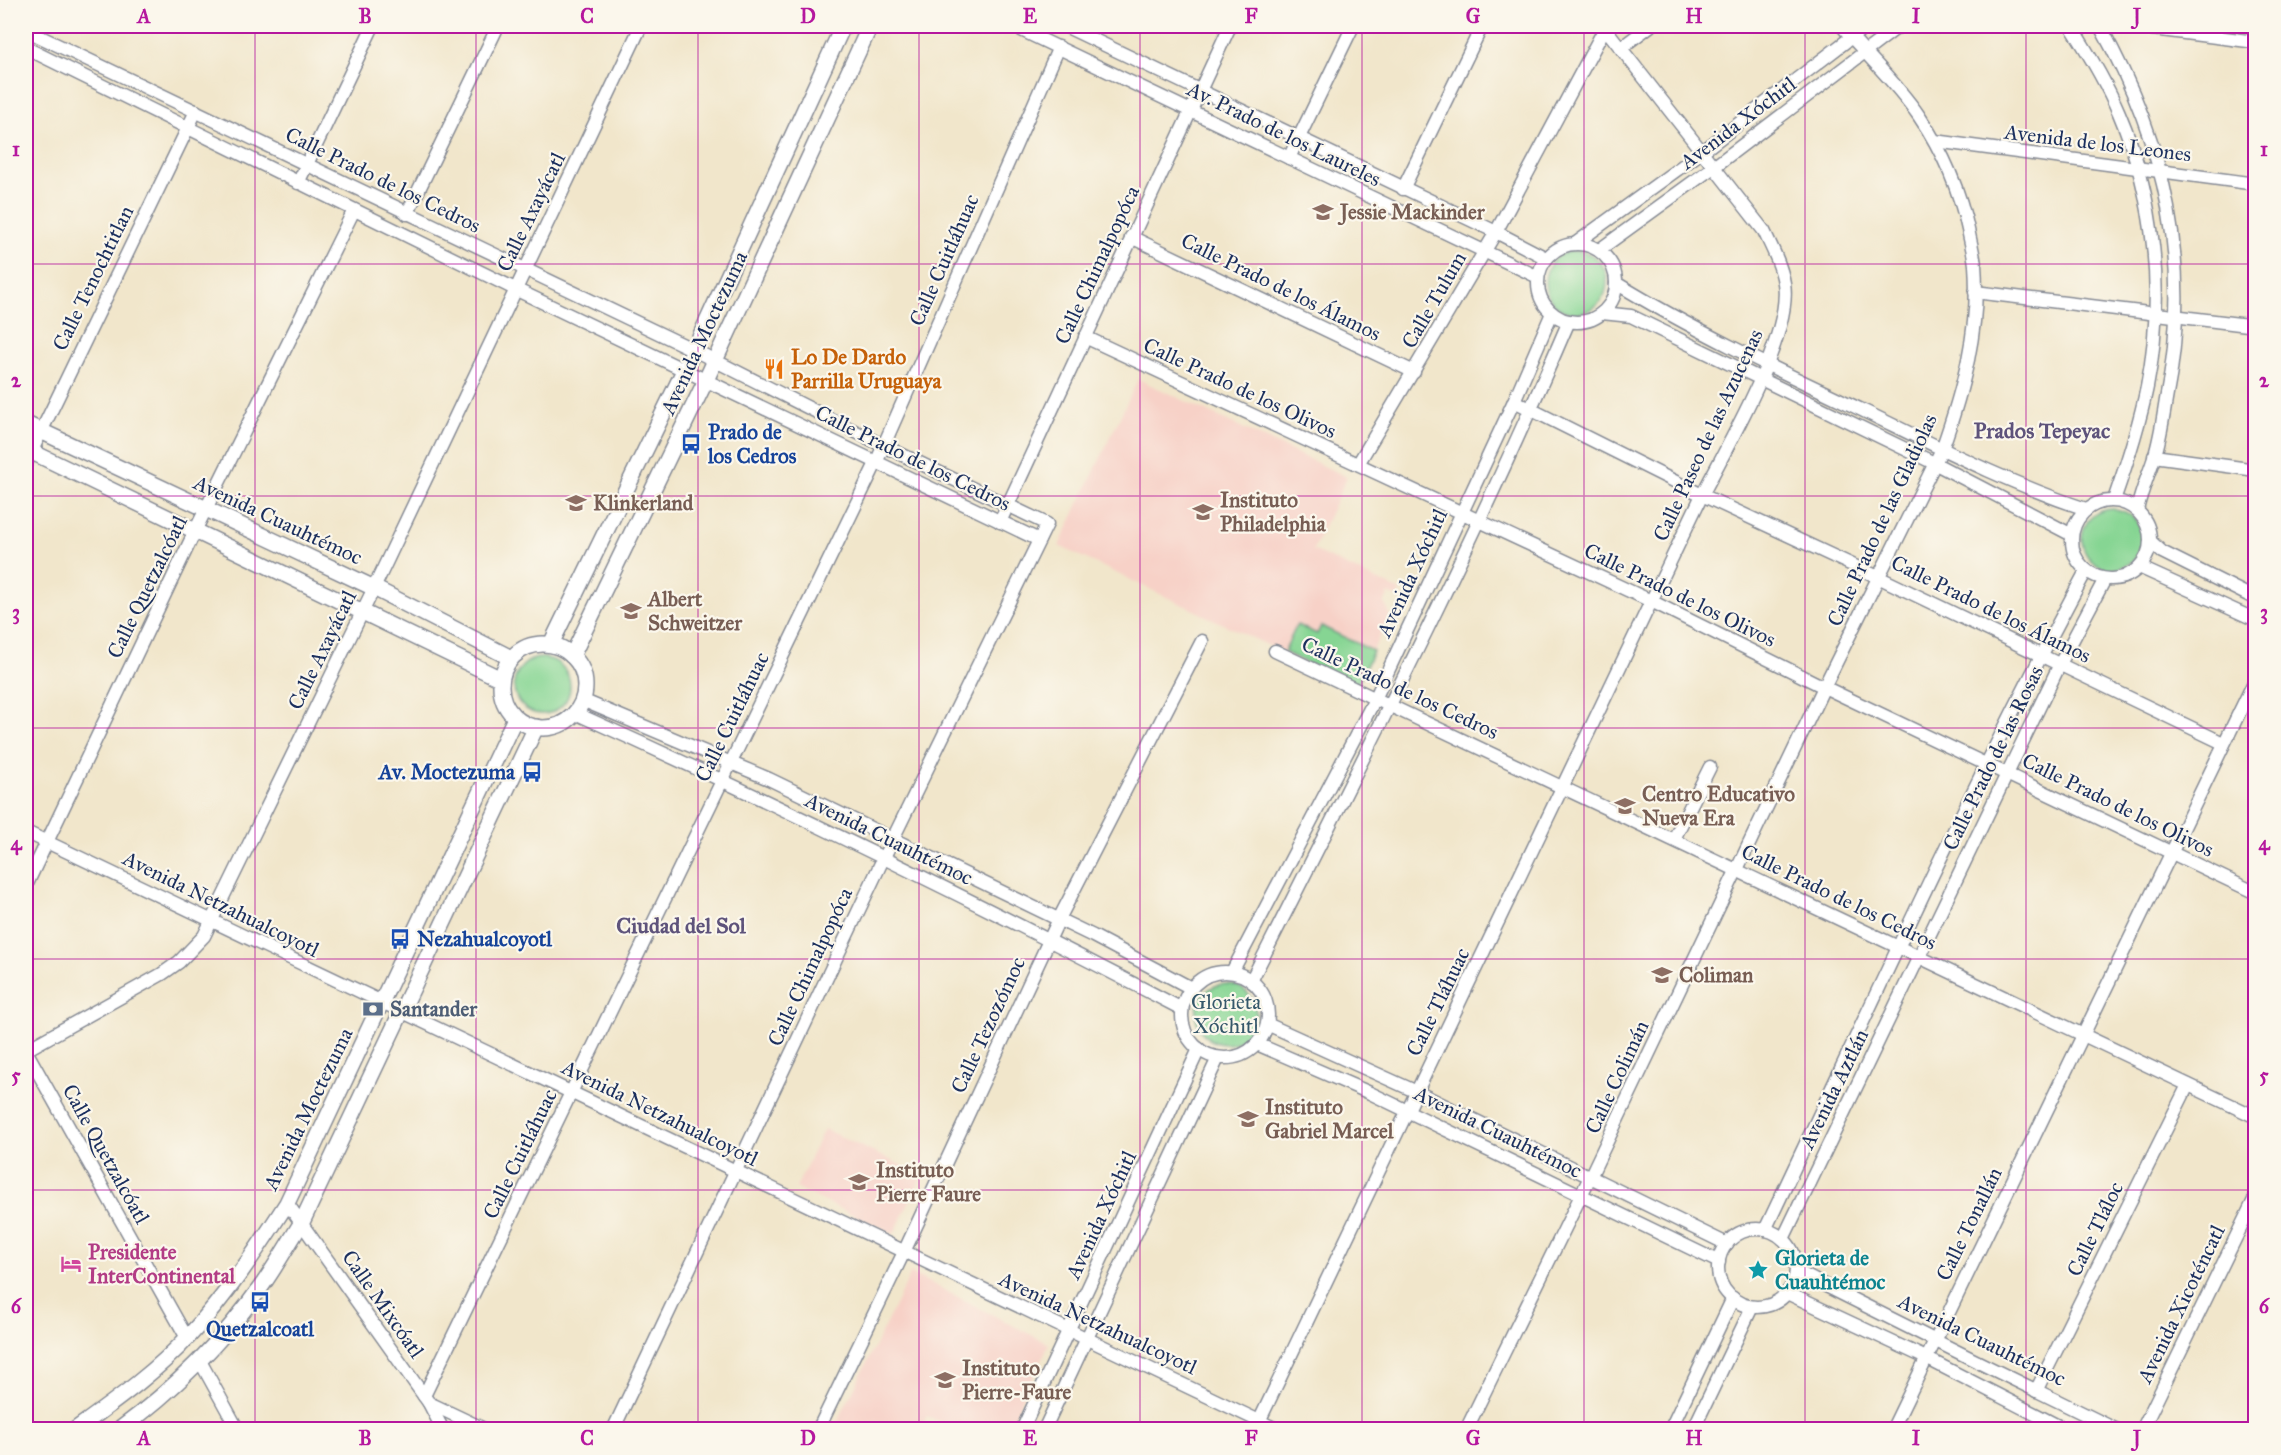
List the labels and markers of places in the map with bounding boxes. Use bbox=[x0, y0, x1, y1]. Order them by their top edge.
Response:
place label: Jessie Mackinder bbox=[1337, 199, 1486, 226]
school or university icon: Jessie Mackinder bbox=[1311, 200, 1335, 224]
place label: Lo De Dardo Parrilla Uruguaya bbox=[791, 344, 943, 394]
restaurant icon: Lo De Dardo Parrilla Uruguaya bbox=[762, 357, 786, 381]
place label: Prado de los Cedros bbox=[707, 419, 797, 469]
bus stop icon: Prado de los Cedros bbox=[679, 432, 703, 456]
place label: Instituto Philadelphia bbox=[1220, 487, 1327, 537]
place label: Klinkerland bbox=[593, 490, 694, 516]
school or university icon: Klinkerland bbox=[564, 491, 588, 515]
school or university icon: Instituto Philadelphia bbox=[1191, 500, 1215, 524]
place label: Albert Schweitzer bbox=[646, 586, 743, 636]
school or university icon: Albert Schweitzer bbox=[619, 599, 643, 623]
place label: Av. Moctezuma bbox=[377, 759, 516, 785]
bus stop icon: Av. Moctezuma bbox=[520, 760, 544, 784]
place label: Centro Educativo Nueva Era bbox=[1642, 781, 1795, 831]
school or university icon: Centro Educativo Nueva Era bbox=[1613, 794, 1637, 818]
place label: Nezahualcoyotl bbox=[417, 926, 553, 952]
bus stop icon: Nezahualcoyotl bbox=[388, 927, 412, 951]
place label: Coliman bbox=[1679, 962, 1754, 988]
school or university icon: Coliman bbox=[1650, 963, 1674, 987]
place label: Santander bbox=[390, 996, 478, 1022]
bank icon: Santander bbox=[361, 997, 385, 1021]
place label: Instituto Gabriel Marcel bbox=[1265, 1094, 1395, 1144]
school or university icon: Instituto Gabriel Marcel bbox=[1236, 1107, 1260, 1131]
place label: Instituto Pierre Faure bbox=[876, 1157, 981, 1207]
school or university icon: Instituto Pierre Faure bbox=[847, 1170, 871, 1194]
place label: Presidente InterContinental bbox=[88, 1239, 237, 1289]
place label: Glorieta de Cuauhtémoc bbox=[1775, 1245, 1886, 1295]
hotel icon: Presidente InterContinental bbox=[59, 1252, 83, 1276]
place icon: Glorieta de Cuauhtémoc bbox=[1746, 1258, 1770, 1282]
bus stop icon: Quetzalcoatl bbox=[248, 1290, 272, 1314]
place label: Quetzalcoatl bbox=[206, 1316, 315, 1342]
place label: Instituto Pierre-Faure bbox=[962, 1355, 1071, 1405]
school or university icon: Instituto Pierre-Faure bbox=[933, 1368, 957, 1392]

